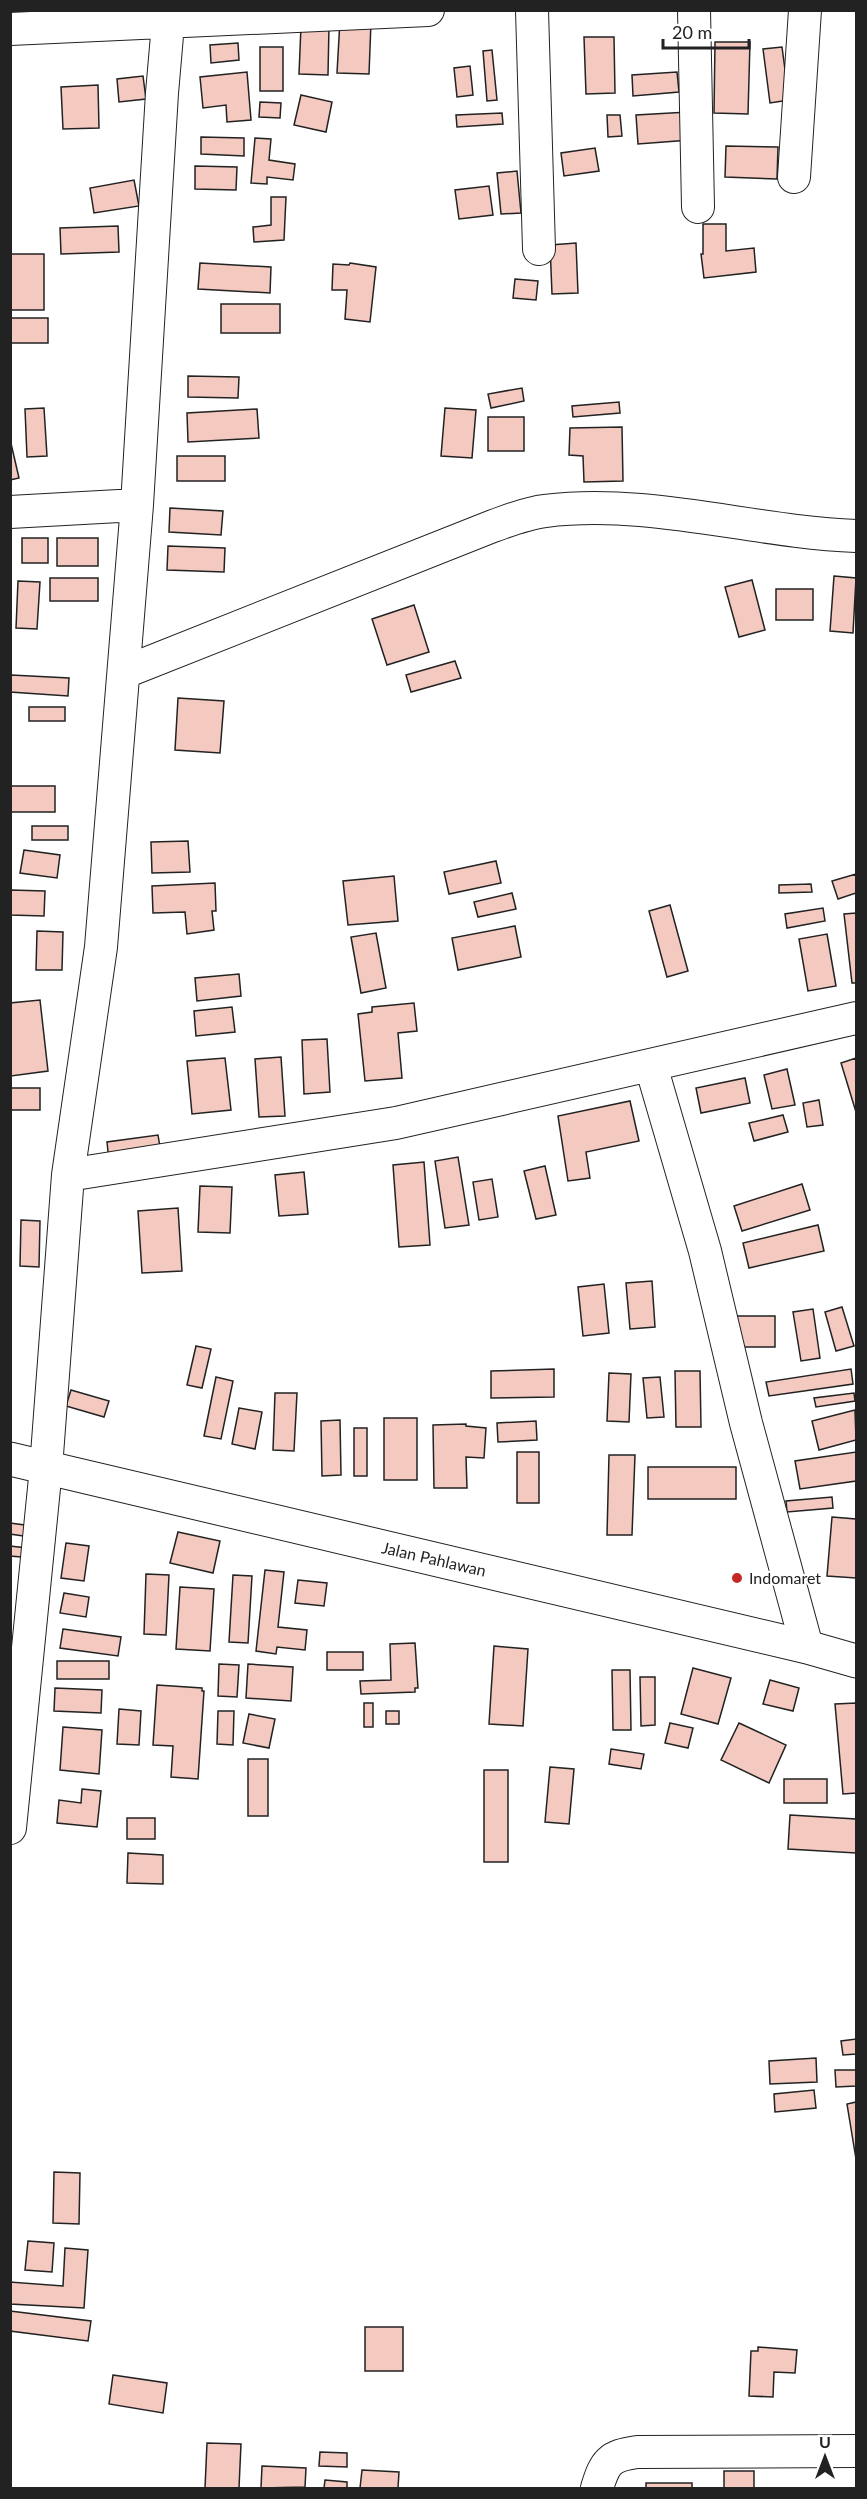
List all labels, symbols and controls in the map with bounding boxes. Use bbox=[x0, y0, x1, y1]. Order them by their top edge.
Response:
scale bar bbox=[663, 12, 748, 50]
text: 20 m bbox=[672, 21, 712, 43]
street label: Jalan Pahlawan bbox=[380, 1537, 488, 1580]
place label: Indomaret bbox=[749, 1568, 821, 1587]
marker: Indomaret bbox=[730, 1571, 744, 1585]
north arrow bbox=[795, 2427, 855, 2487]
text: U bbox=[819, 2432, 831, 2451]

